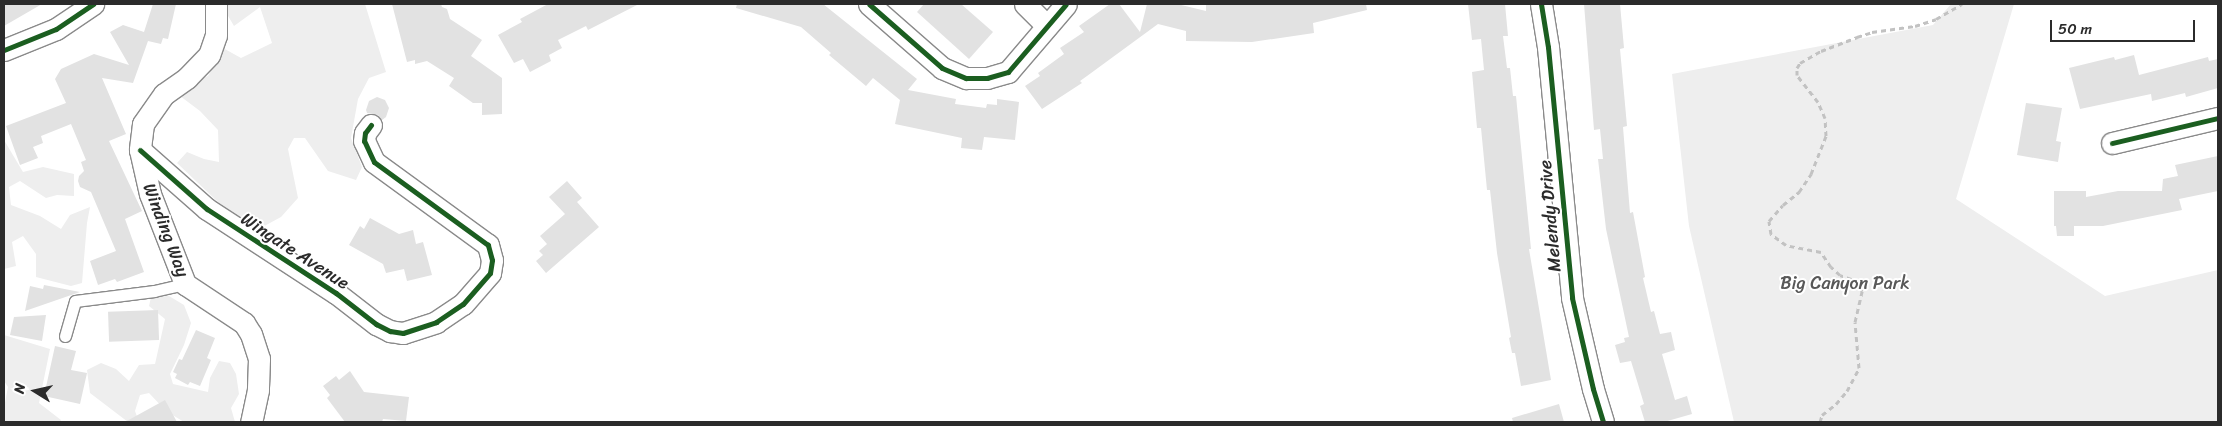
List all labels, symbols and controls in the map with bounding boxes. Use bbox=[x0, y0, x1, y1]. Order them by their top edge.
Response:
scale bar bbox=[2052, 10, 2197, 42]
text: 50 m bbox=[2058, 16, 2092, 42]
street label: Melendy Drive bbox=[1534, 159, 1566, 273]
street label: Winding Way bbox=[138, 180, 194, 280]
street label: Wingate Avenue bbox=[237, 208, 353, 294]
park label: Big Canyon Park bbox=[1780, 272, 1910, 294]
north arrow bbox=[10, 366, 60, 416]
text: N bbox=[7, 381, 33, 395]

